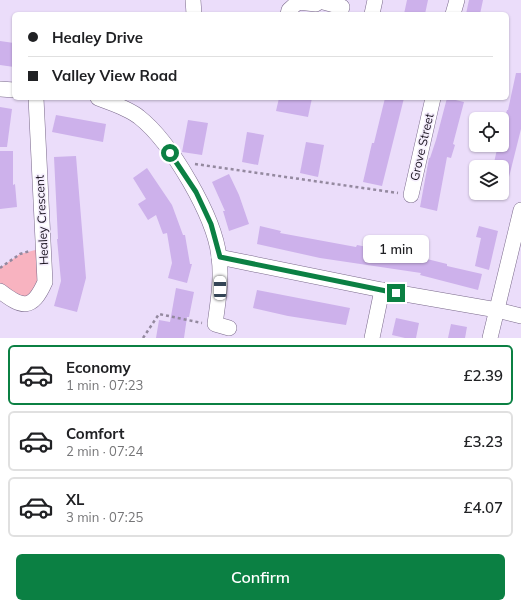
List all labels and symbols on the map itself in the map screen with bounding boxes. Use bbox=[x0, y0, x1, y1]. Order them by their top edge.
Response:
street label: Grove Street bbox=[406, 112, 437, 182]
route start bbox=[161, 144, 179, 162]
street label: Healey Crescent bbox=[32, 175, 51, 265]
callout: 1 min bbox=[363, 235, 429, 263]
car bbox=[214, 276, 226, 300]
route end bbox=[387, 284, 405, 302]

